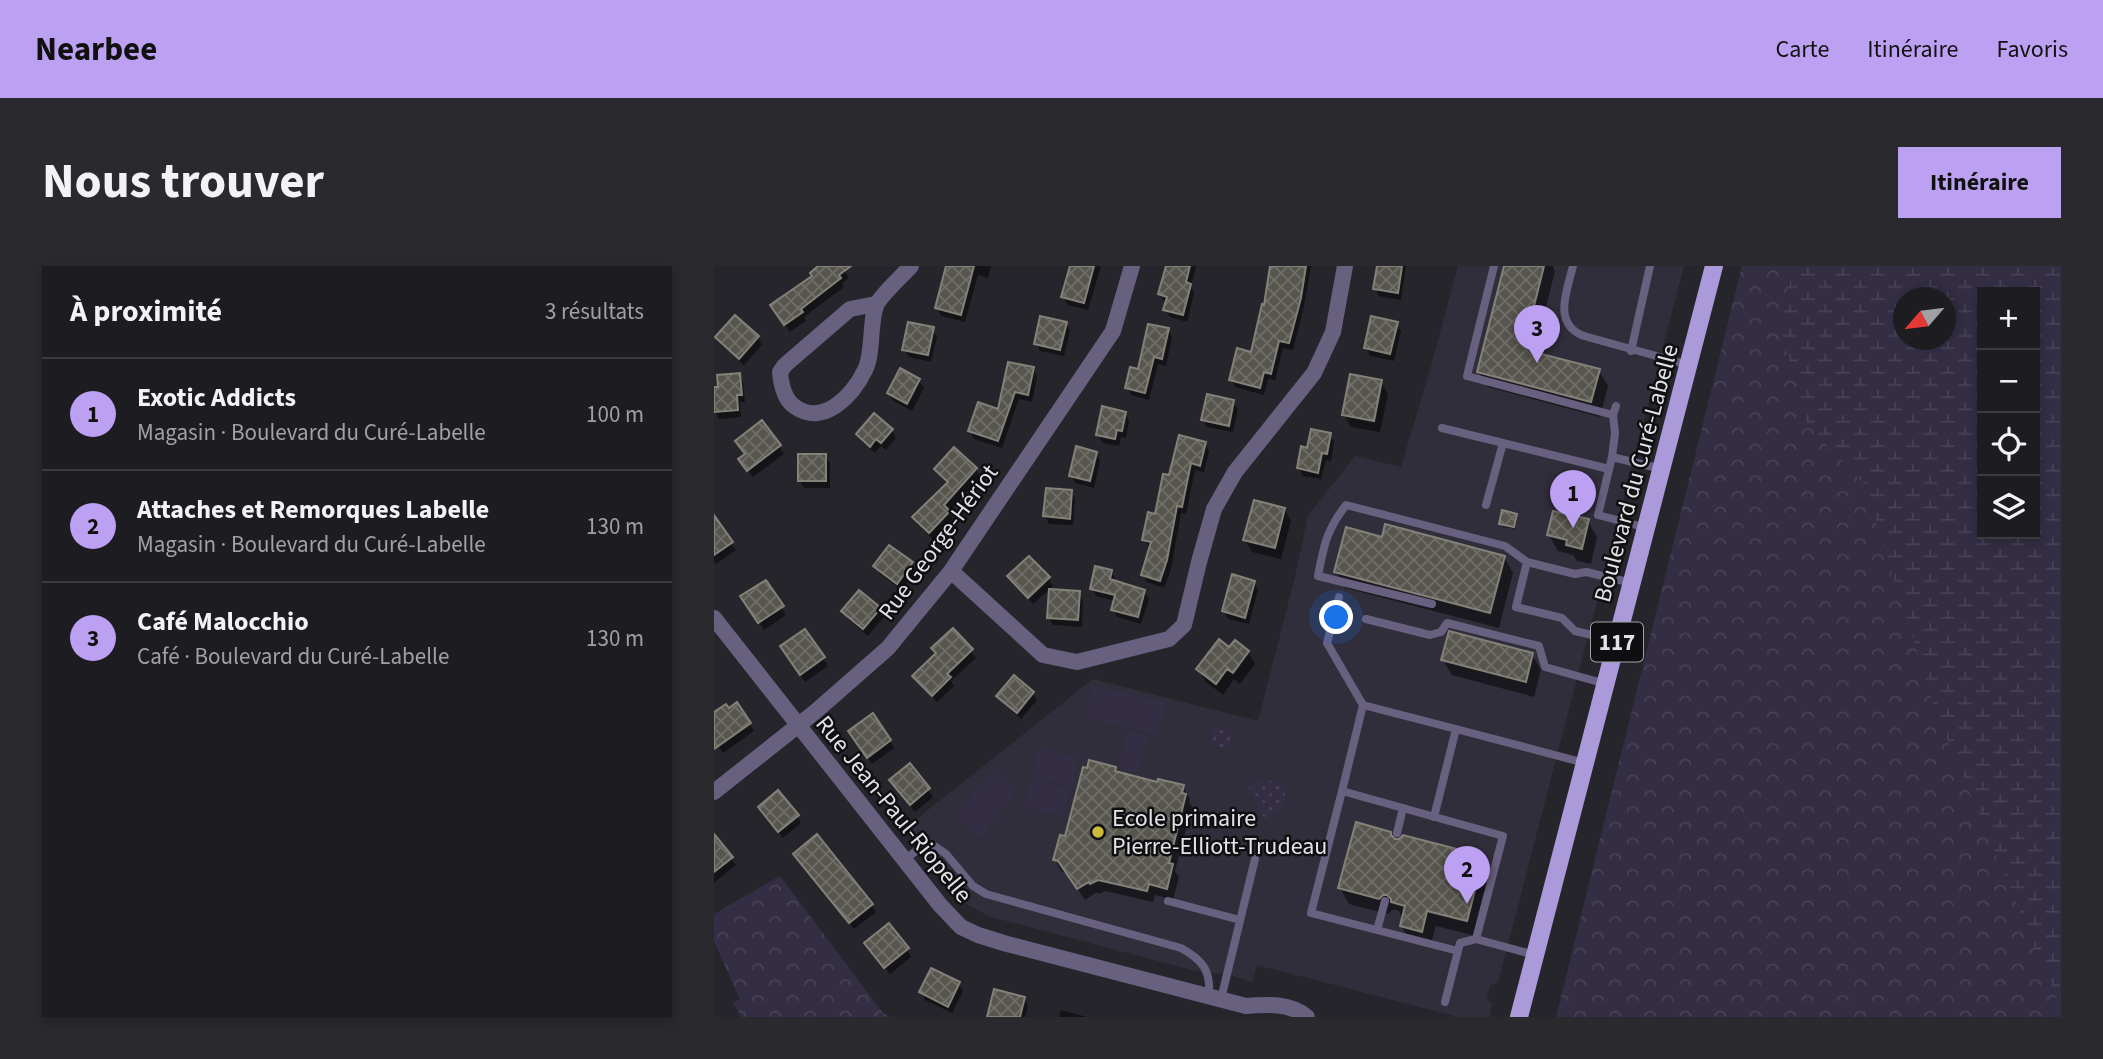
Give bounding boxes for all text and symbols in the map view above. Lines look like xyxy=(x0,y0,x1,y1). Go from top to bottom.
text: Nearbee xyxy=(35,26,157,73)
text: Carte xyxy=(1775,32,1829,67)
text: Itinéraire xyxy=(1867,32,1958,67)
text: Favoris xyxy=(1996,32,2068,67)
text: Nous trouver xyxy=(42,147,324,217)
button: Itinéraire xyxy=(1898,147,2061,218)
north arrow xyxy=(1893,287,1956,350)
map controls xyxy=(1977,287,2040,539)
button: + xyxy=(1977,287,2040,350)
text: À proximité xyxy=(70,290,222,333)
text: 3 résultats xyxy=(545,295,644,328)
pin: 3 xyxy=(1514,305,1560,363)
street label: Boulevard du Curé-Labelle xyxy=(1585,340,1688,606)
button: − xyxy=(1977,350,2040,413)
text: Exotic Addicts xyxy=(137,379,296,416)
text: 1 xyxy=(87,398,99,431)
text: 100 m xyxy=(586,398,644,431)
button: locate xyxy=(1977,413,2040,476)
text: Magasin · Boulevard du Curé-Labelle xyxy=(137,416,486,449)
street label: Rue George-Hériot xyxy=(870,457,1007,627)
pin: 1 xyxy=(1550,470,1596,528)
button: layers xyxy=(1977,476,2040,539)
text: Attaches et Remorques Labelle xyxy=(137,491,489,528)
text: 2 xyxy=(87,510,99,543)
text: 130 m xyxy=(586,510,644,543)
text: Magasin · Boulevard du Curé-Labelle xyxy=(137,528,486,561)
your location xyxy=(1319,600,1353,634)
text: Café Malocchio xyxy=(137,603,309,640)
text: 3 xyxy=(87,622,99,655)
text: 130 m xyxy=(586,622,644,655)
road number: 117 xyxy=(1591,622,1643,662)
text: Café · Boulevard du Curé-Labelle xyxy=(137,640,449,673)
street label: Rue Jean-Paul-Riopelle xyxy=(807,708,980,911)
place label: Ecole primaire Pierre-Elliott-Trudeau xyxy=(1112,801,1327,864)
marker: Ecole primaire Pierre-Elliott-Trudeau xyxy=(1090,824,1106,840)
pin: 2 xyxy=(1444,846,1490,904)

